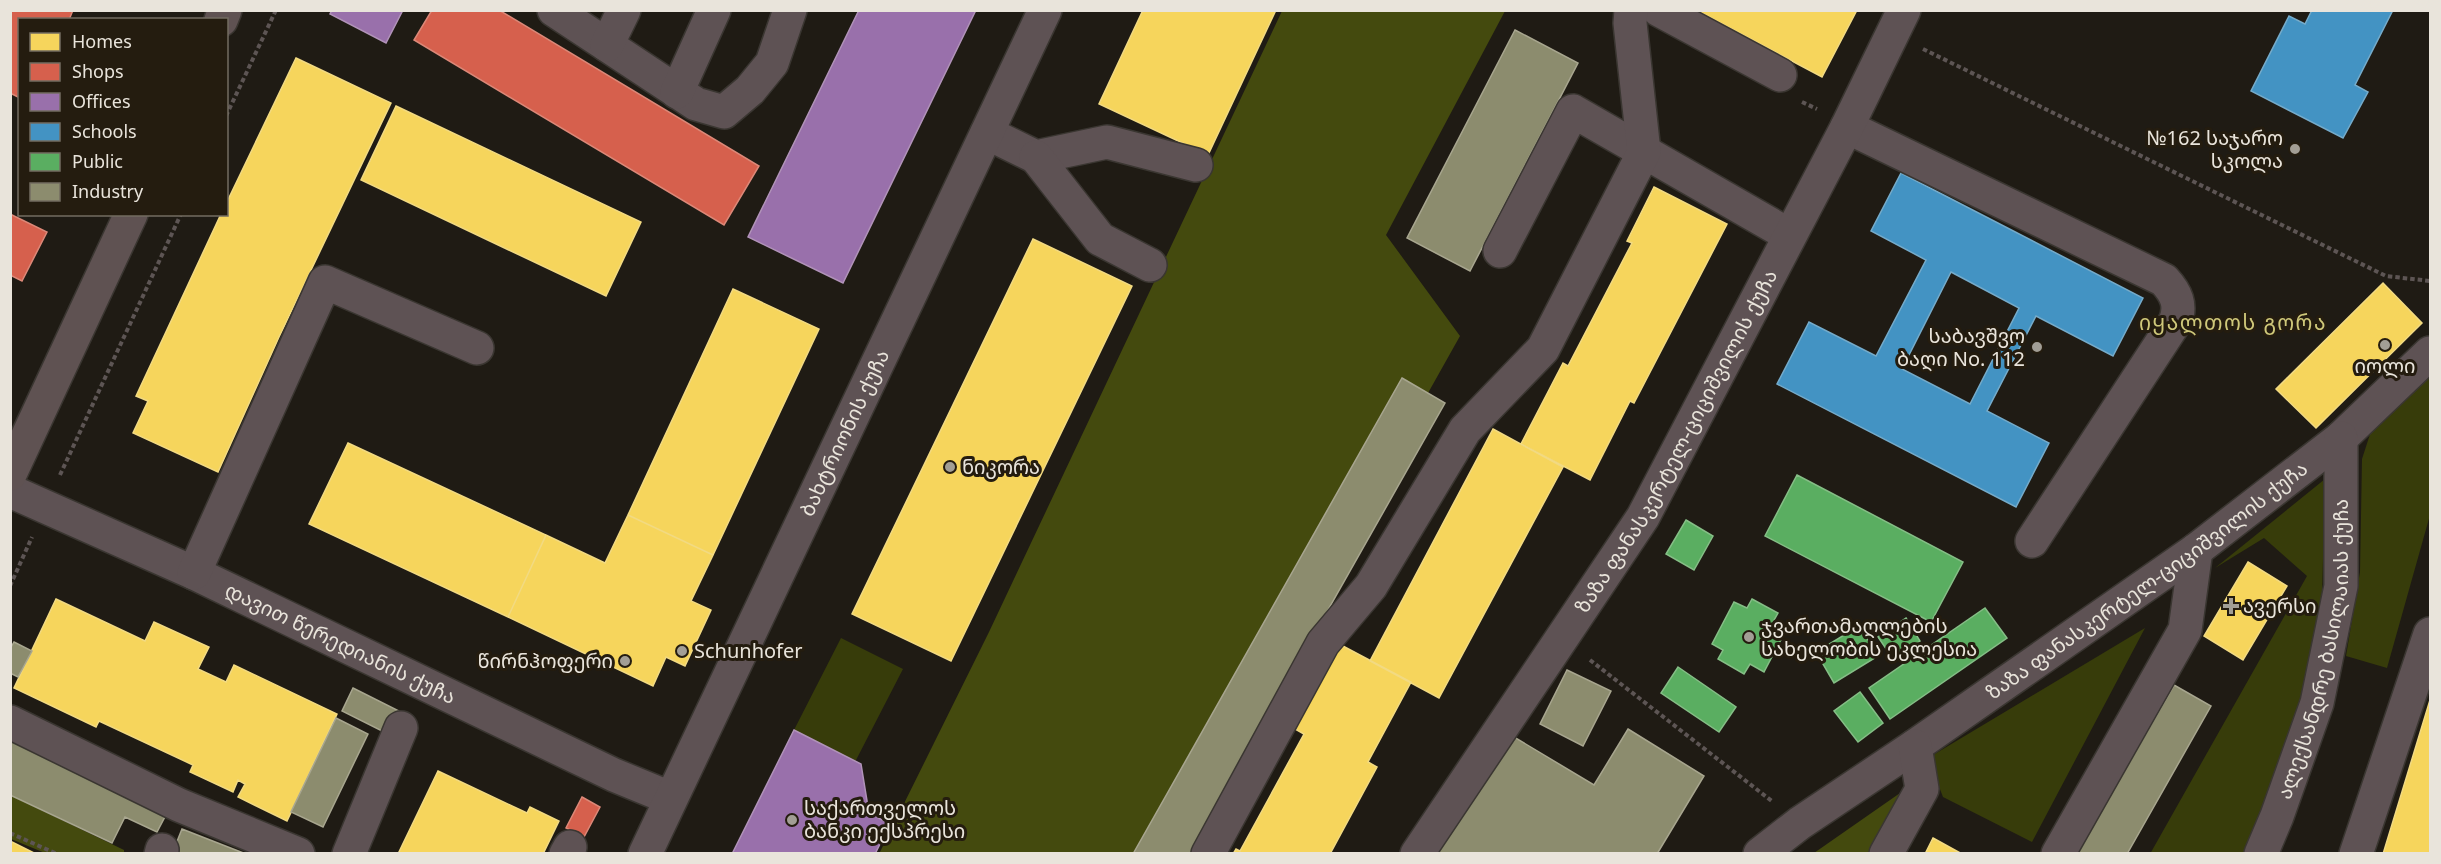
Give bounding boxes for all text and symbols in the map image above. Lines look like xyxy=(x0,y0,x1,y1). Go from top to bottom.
legend xyxy=(18,18,228,216)
text: Homes xyxy=(72,29,132,53)
text: Shops xyxy=(72,59,124,83)
text: Offices xyxy=(72,89,131,113)
text: Schools xyxy=(72,119,137,143)
place label: №162 საჯარო სკოლა xyxy=(2146,124,2283,174)
marker: №162 საჯარო სკოლა xyxy=(2288,142,2302,156)
text: Public xyxy=(72,149,123,173)
text: Industry xyxy=(72,179,144,203)
street label: ზაზა ფანასკერტელ-ციციშვილის ქუჩა xyxy=(1568,265,1783,618)
district label: იყალთოს გორა xyxy=(2139,308,2327,336)
place label: საბავშვო ბაღი No. 112 xyxy=(1897,322,2025,372)
marker: იოლი xyxy=(2378,338,2392,352)
marker: საბავშვო ბაღი No. 112 xyxy=(2030,340,2044,354)
street label: ბახტრიონის ქუჩა xyxy=(793,345,895,521)
place label: იოლი xyxy=(2355,352,2415,379)
place label: ნიკორა xyxy=(962,453,1040,480)
street label: ზაზა ფანასკერტელ-ციციშვილის ქუჩა xyxy=(1981,455,2313,705)
marker: ნიკორა xyxy=(943,460,957,474)
street label: ალექსანდრე ბასილაიას ქუჩა xyxy=(2270,499,2354,803)
street label: დავით წერედიანის ქუჩა xyxy=(221,576,460,710)
place label: ავერსი xyxy=(2243,592,2317,619)
marker: ავერსი xyxy=(2224,599,2238,613)
place label: ჯვართამაღლების სახელობის ეკლესია xyxy=(1761,612,1977,662)
marker: ჯვართამაღლების სახელობის ეკლესია xyxy=(1742,630,1756,644)
place label: Schunhofer xyxy=(694,637,803,664)
marker: Schunhofer xyxy=(675,644,689,658)
place label: წირნჰოფერი xyxy=(477,647,613,674)
marker: წირნჰოფერი xyxy=(618,654,632,668)
place label: საქართველოს ბანკი ექსპრესი xyxy=(804,794,965,844)
marker: საქართველოს ბანკი ექსპრესი xyxy=(785,813,799,827)

